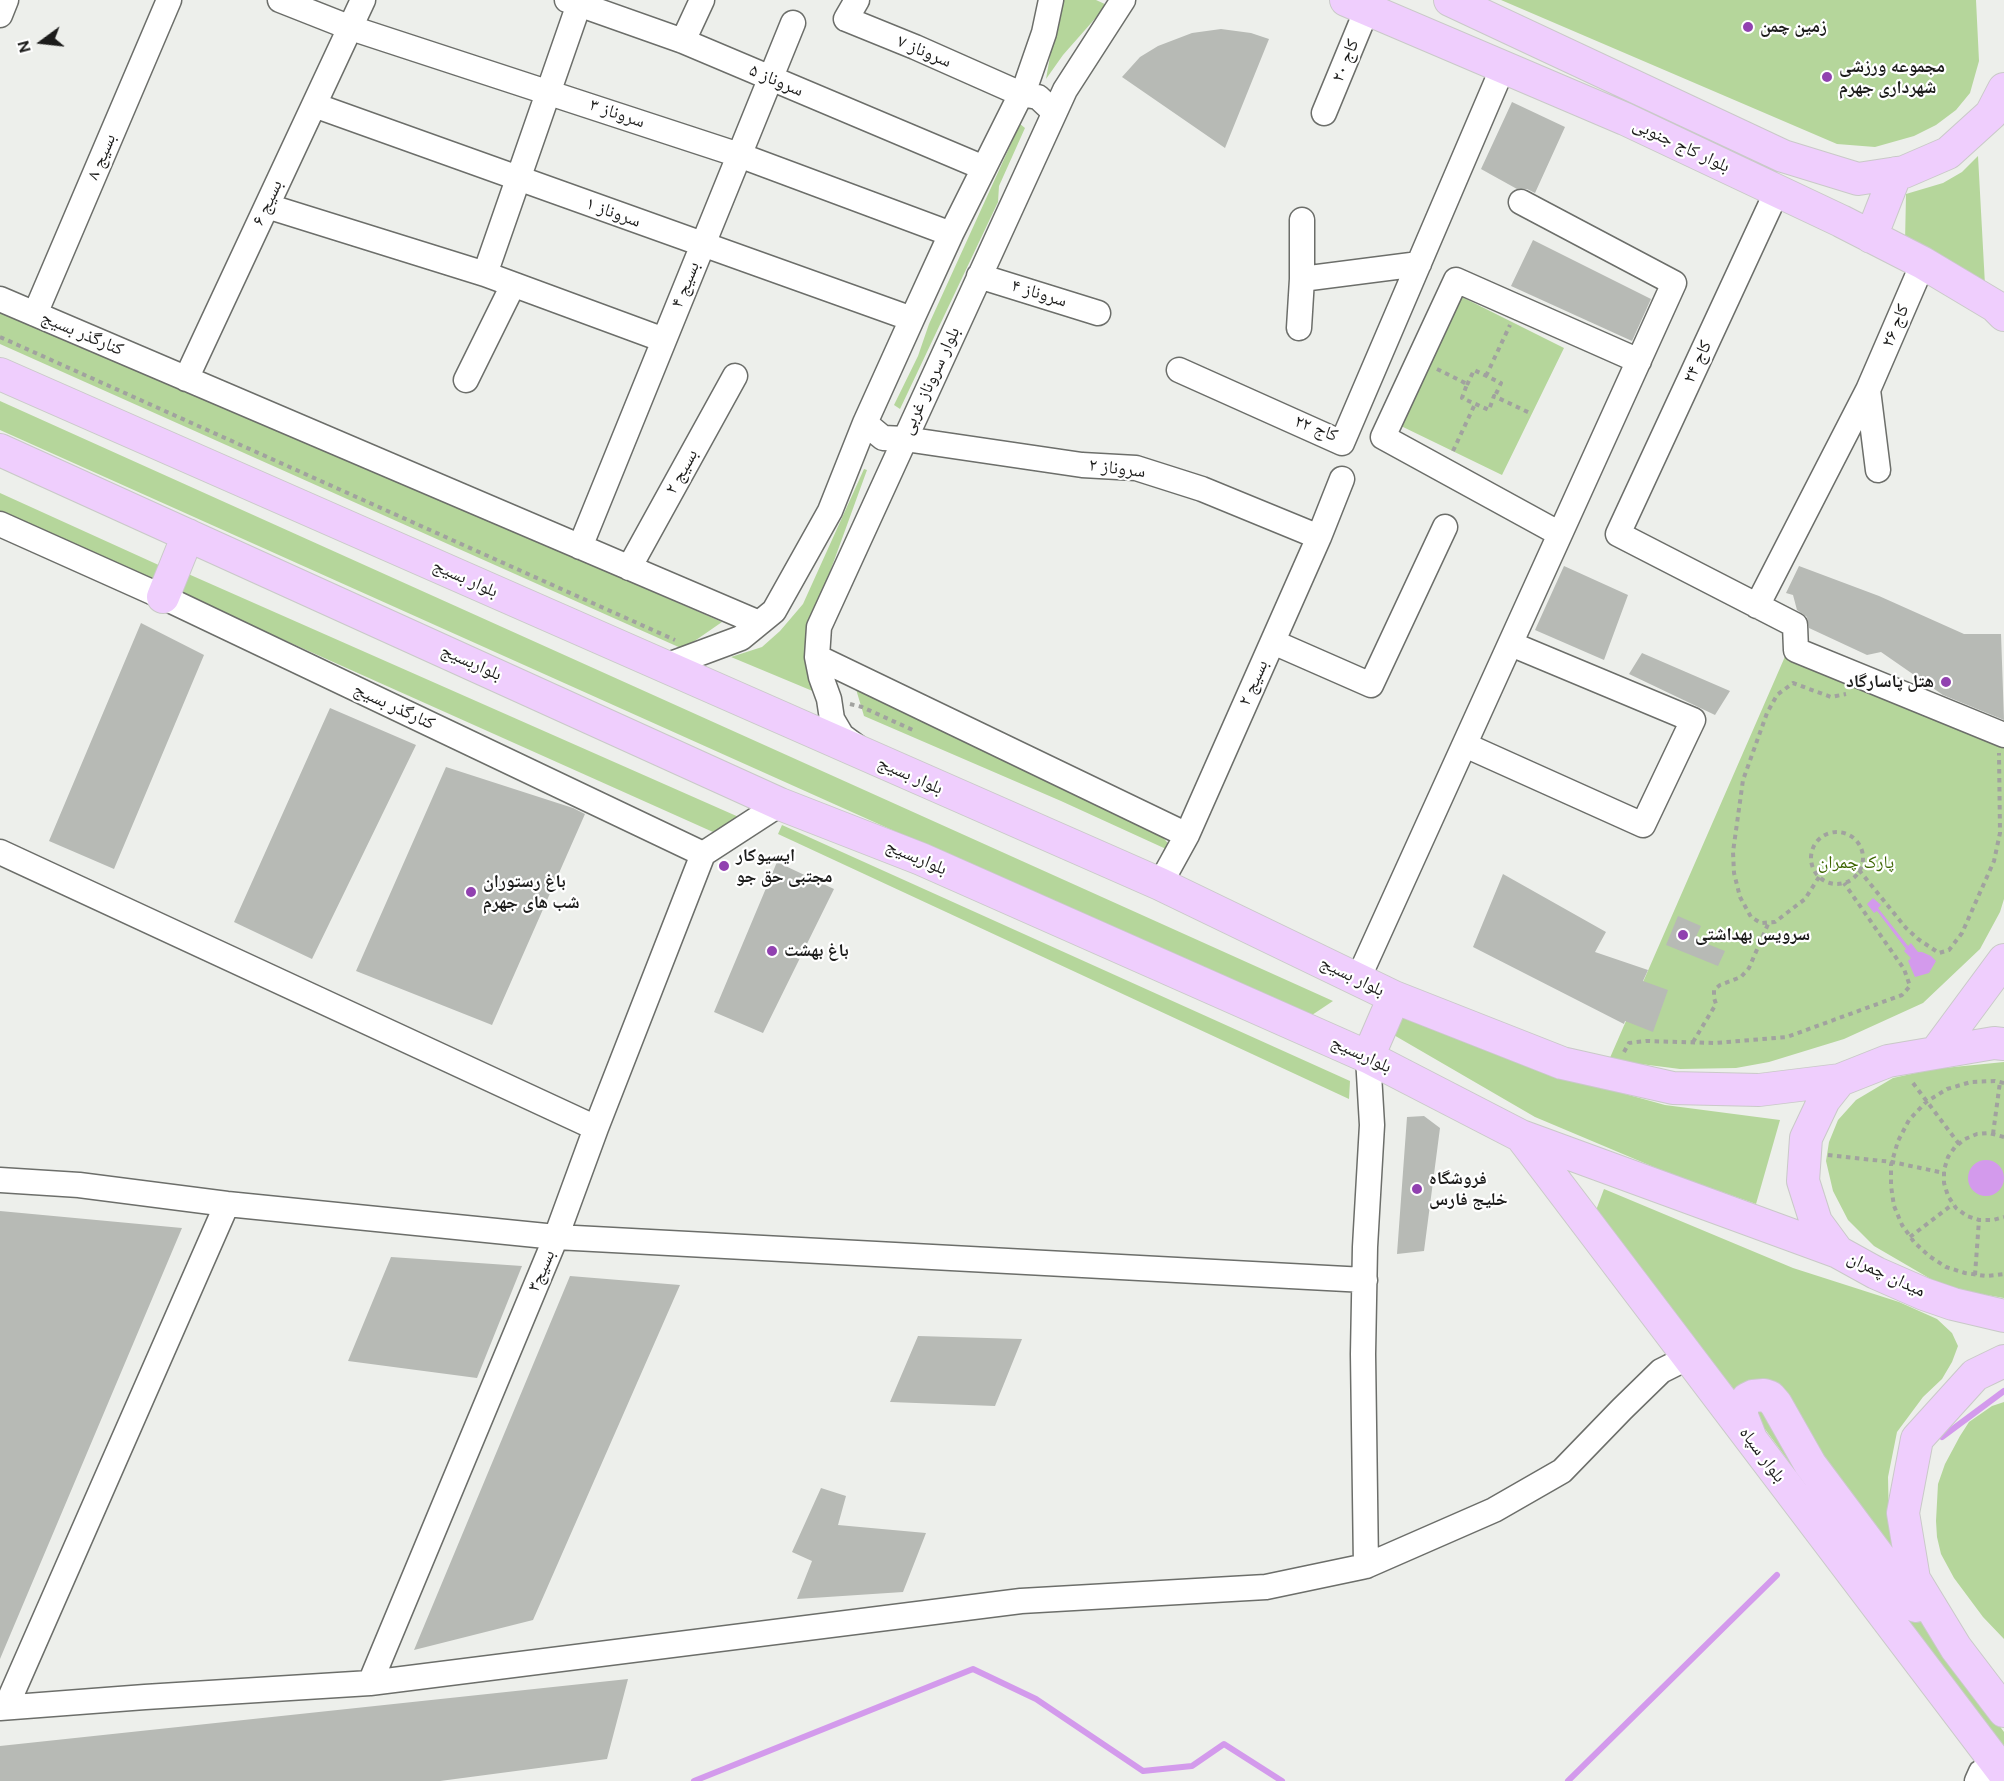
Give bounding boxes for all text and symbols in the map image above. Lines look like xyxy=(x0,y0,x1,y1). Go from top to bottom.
north arrow xyxy=(12,12,72,72)
place label: زمین چمن xyxy=(1760,16,1827,38)
marker: زمین چمن xyxy=(1741,20,1755,34)
street label: سروناز ۷ xyxy=(894,31,954,73)
street label: کاج ۲۰ xyxy=(1328,36,1364,86)
text: N xyxy=(12,38,36,55)
place label: مجموعه ورزشی شهرداری جهرم xyxy=(1839,56,1945,98)
street label: سروناز ۵ xyxy=(746,60,806,102)
marker: مجموعه ورزشی شهرداری جهرم xyxy=(1820,70,1834,84)
street label: سروناز ۳ xyxy=(587,95,647,133)
street label: بلوار کاج جنوبی xyxy=(1629,114,1733,178)
street label: بسیج ۸ xyxy=(83,131,121,183)
street label: بسیج ۶ xyxy=(248,177,288,229)
street label: سروناز ۱ xyxy=(583,193,643,233)
street label: بسیج ۴ xyxy=(667,259,705,311)
street label: سروناز ۴ xyxy=(1009,275,1069,313)
street label: کاج ۲۶ xyxy=(1877,301,1915,351)
street label: کنارگذر بسیج xyxy=(38,307,126,361)
street label: بلوار سروناز غربی xyxy=(897,324,965,438)
street label: کاج ۲۴ xyxy=(1679,337,1717,387)
street label: کاج ۲۲ xyxy=(1291,411,1341,447)
street label: بسیج ۲ xyxy=(661,446,703,498)
street label: سروناز ۲ xyxy=(1087,455,1147,483)
street label: بلوار بسیج xyxy=(429,555,501,603)
street label: بلواربسیج xyxy=(437,640,505,686)
street label: بسیج ۲ xyxy=(1234,657,1274,709)
place label: هتل پاسارگاد xyxy=(1846,671,1934,693)
marker: هتل پاسارگاد xyxy=(1939,675,1953,689)
street label: کنارگذر بسیج xyxy=(350,679,438,735)
street label: بلوار بسیج xyxy=(874,752,946,800)
street label: بلواربسیج xyxy=(882,835,950,881)
place label: ایسیوکار مجتبی حق جو xyxy=(736,845,832,888)
park label: پارک چمران xyxy=(1818,852,1894,874)
marker: ایسیوکار مجتبی حق جو xyxy=(717,859,731,873)
place label: باغ رستوران شب های جهرم xyxy=(483,871,580,914)
marker: باغ رستوران شب های جهرم xyxy=(464,885,478,899)
place label: سرویس بهداشتی xyxy=(1695,924,1810,946)
marker: سرویس بهداشتی xyxy=(1676,928,1690,942)
place label: باغ بهشت xyxy=(784,940,849,962)
marker: باغ بهشت xyxy=(765,944,779,958)
street label: بلوار بسیج xyxy=(1316,952,1388,1002)
street label: بلواربسیج xyxy=(1327,1032,1395,1078)
place label: فروشگاه خلیج فارس xyxy=(1429,1168,1508,1210)
marker: فروشگاه خلیج فارس xyxy=(1410,1182,1424,1196)
street label: بسیج۳ xyxy=(524,1247,560,1295)
street label: میدان چمران xyxy=(1843,1247,1929,1303)
street label: بلوار سپاه xyxy=(1734,1423,1790,1487)

